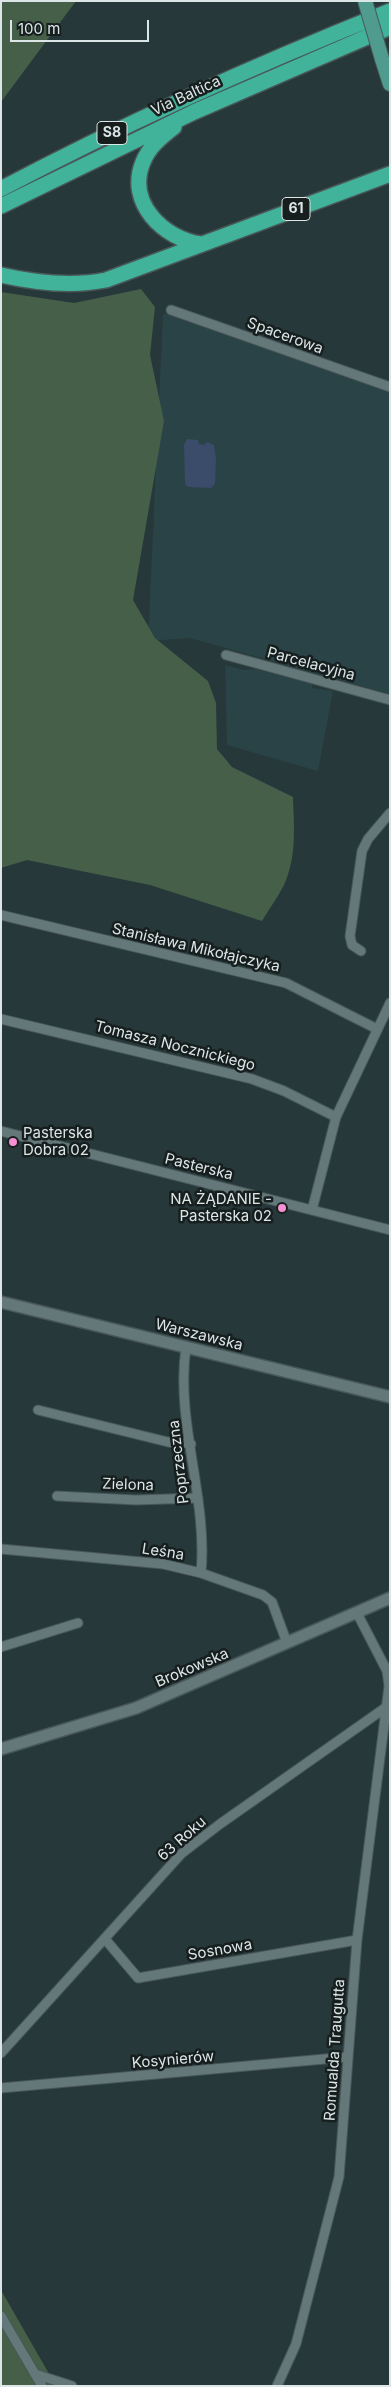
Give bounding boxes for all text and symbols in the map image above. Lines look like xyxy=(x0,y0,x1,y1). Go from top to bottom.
scale bar xyxy=(12,10,151,42)
text: 100 m xyxy=(18,19,60,38)
street label: Via Baltica xyxy=(148,72,224,120)
road number: S8 xyxy=(97,122,127,144)
road number: 61 xyxy=(282,198,310,220)
street label: Spacerowa xyxy=(245,314,325,358)
street label: Parcelacyjna xyxy=(265,644,357,684)
street label: Stanisława Mikołajczyka xyxy=(110,920,282,976)
street label: Tomasza Nocznickiego xyxy=(93,1017,257,1075)
place label: Pasterska Dobra 02 xyxy=(23,1124,93,1159)
marker: Pasterska Dobra 02 xyxy=(7,1136,19,1148)
street label: Pasterska xyxy=(163,1150,235,1184)
place label: NA ŻĄDANIE - Pasterska 02 xyxy=(170,1190,272,1225)
marker: NA ŻĄDANIE - Pasterska 02 xyxy=(276,1202,288,1214)
street label: Warszawska xyxy=(153,1315,245,1355)
street label: Poprzeczna xyxy=(165,1419,193,1505)
street label: Zielona xyxy=(102,1475,154,1495)
street label: Leśna xyxy=(141,1540,185,1564)
street label: Brokowska xyxy=(153,1645,231,1691)
street label: 63 Roku xyxy=(154,1813,210,1865)
street label: Sosnowa xyxy=(187,1936,253,1964)
street label: Romualda Traugutta xyxy=(321,1978,349,2122)
street label: Kosynierów xyxy=(131,2047,215,2073)

